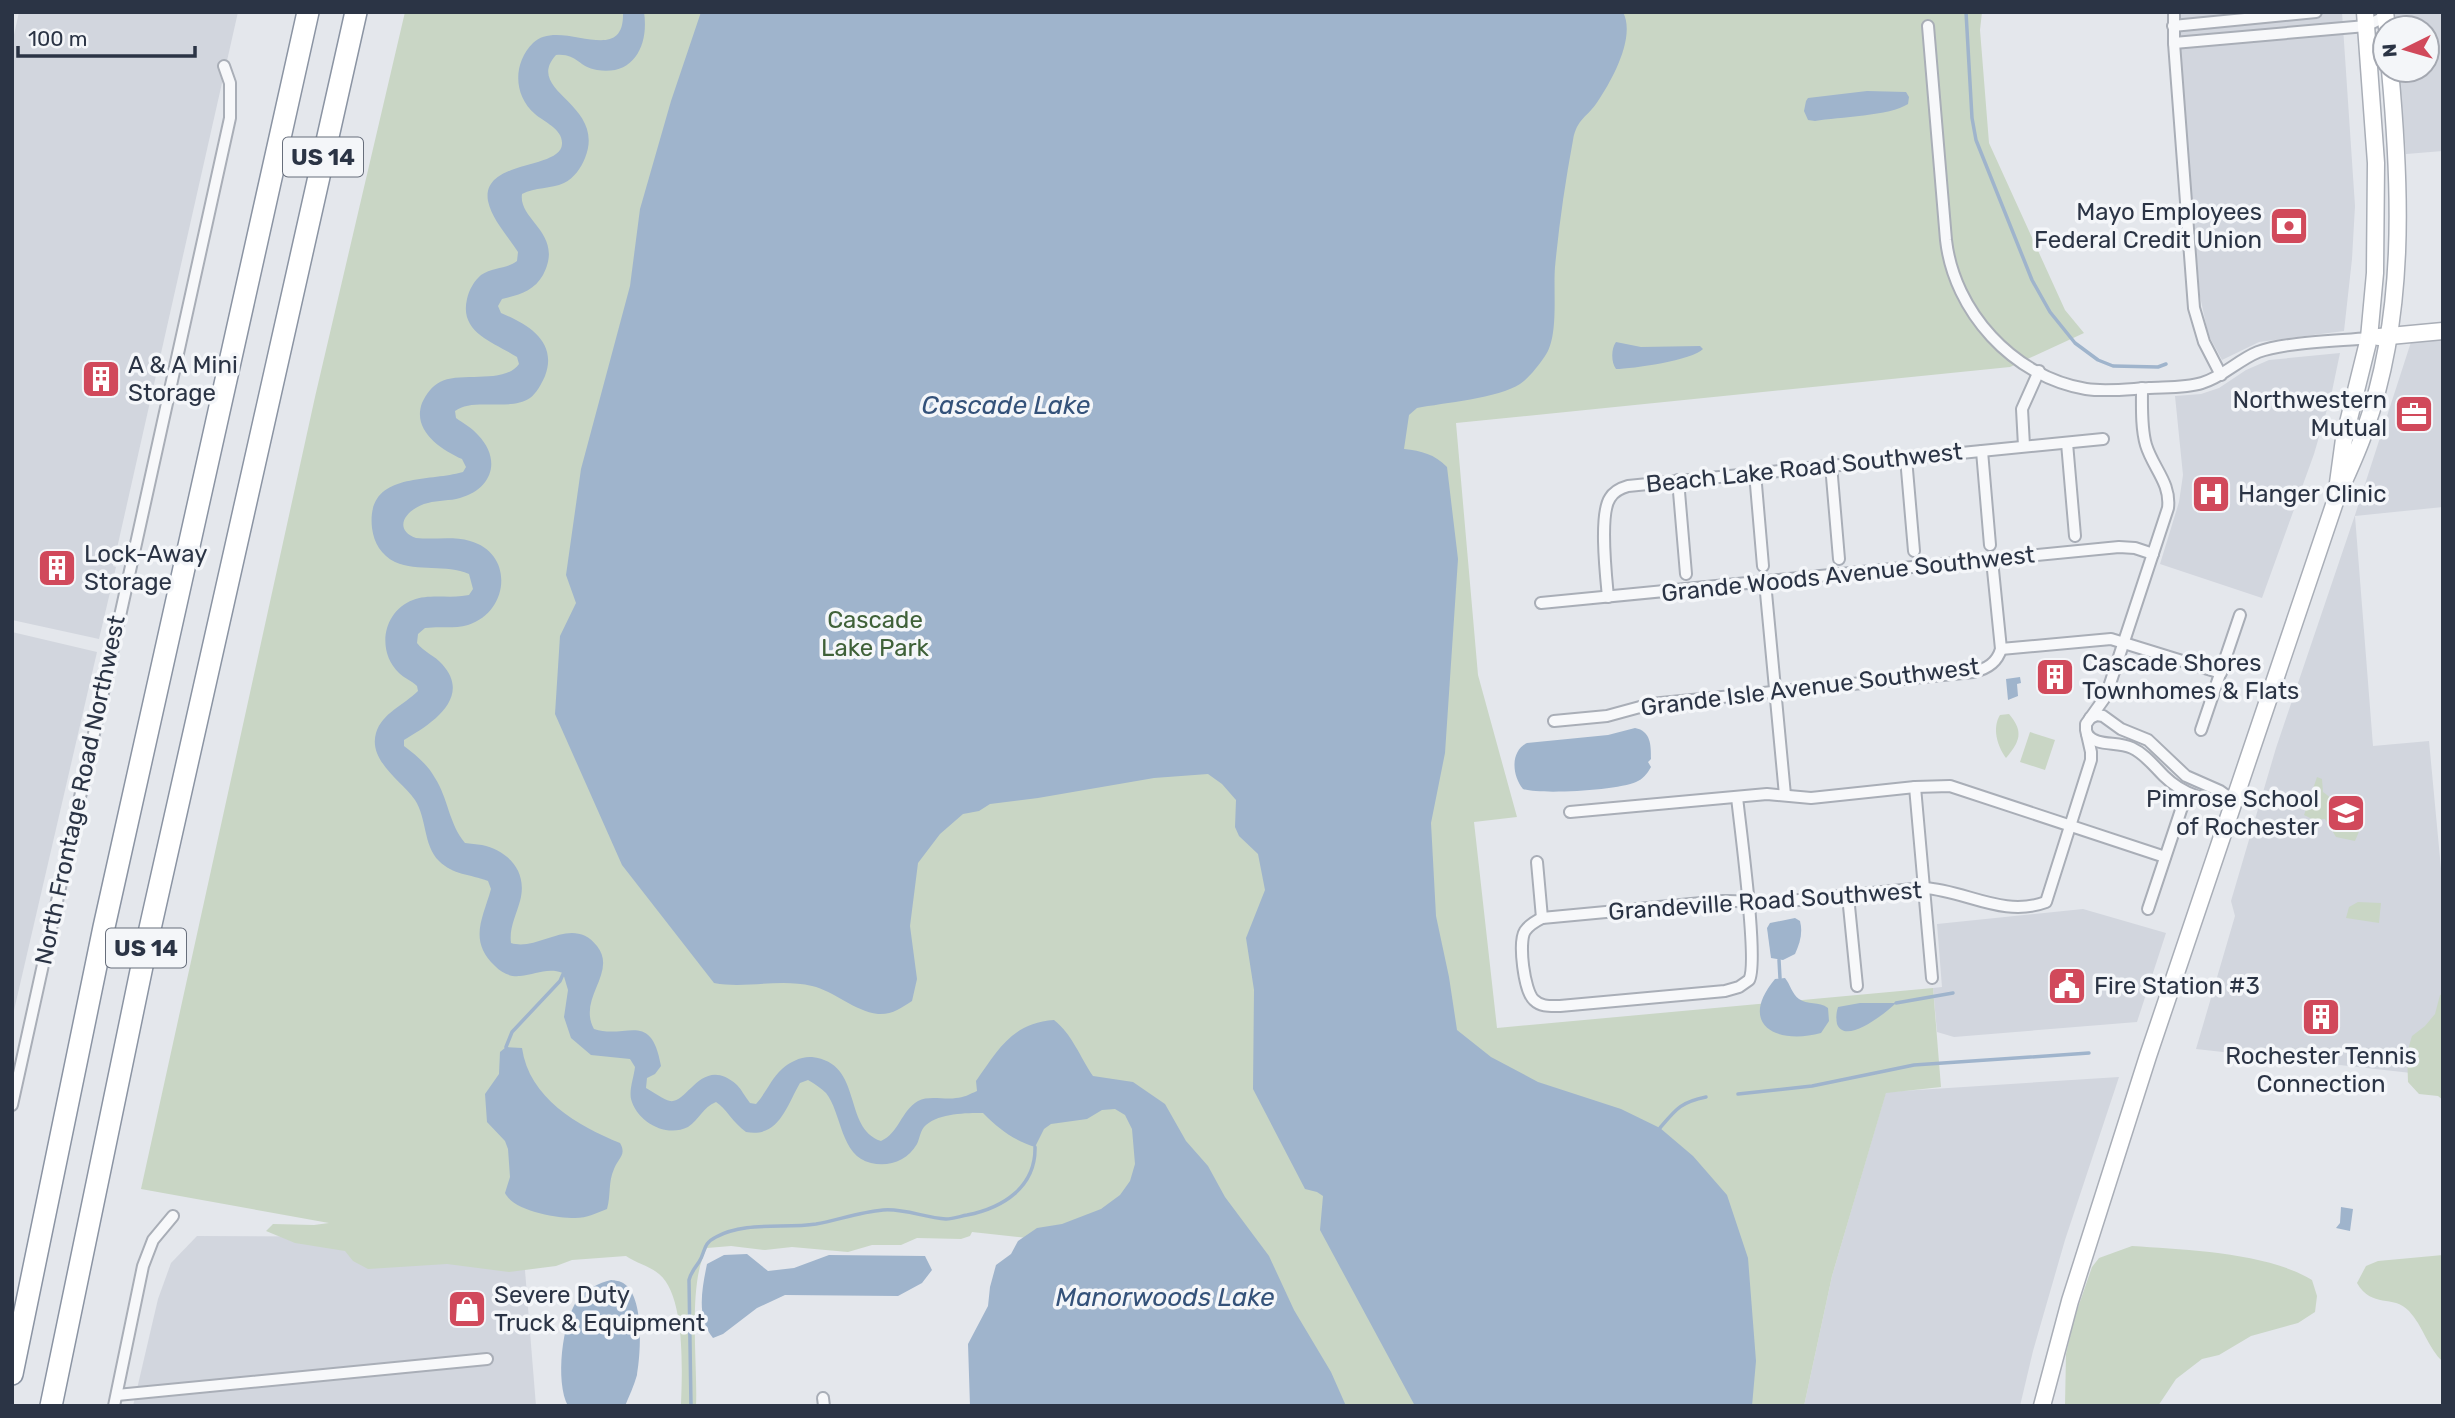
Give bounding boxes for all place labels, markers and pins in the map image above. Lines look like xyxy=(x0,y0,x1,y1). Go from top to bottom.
place label: Mayo Employees Federal Credit Union xyxy=(2034,198,2262,254)
bank icon: Mayo Employees Federal Credit Union xyxy=(2268,205,2310,247)
place label: A & A Mini Storage xyxy=(128,351,238,407)
building icon: A & A Mini Storage xyxy=(80,358,122,400)
place label: Northwestern Mutual xyxy=(2233,386,2387,442)
office icon: Northwestern Mutual xyxy=(2393,393,2435,435)
hospital icon: Hanger Clinic xyxy=(2190,473,2232,515)
place label: Hanger Clinic xyxy=(2238,480,2386,508)
place label: Lock-Away Storage xyxy=(84,540,207,596)
building icon: Lock-Away Storage xyxy=(36,547,78,589)
place label: Cascade Shores Townhomes & Flats xyxy=(2082,649,2299,705)
building icon: Cascade Shores Townhomes & Flats xyxy=(2034,656,2076,698)
place label: Pimrose School of Rochester xyxy=(2146,785,2319,841)
school or university icon: Pimrose School of Rochester xyxy=(2325,792,2367,834)
public building icon: Fire Station #3 xyxy=(2046,965,2088,1007)
place label: Fire Station #3 xyxy=(2094,972,2260,1000)
building icon: Rochester Tennis Connection xyxy=(2300,996,2342,1038)
place label: Rochester Tennis Connection xyxy=(2225,1042,2417,1098)
place label: Severe Duty Truck & Equipment xyxy=(494,1281,705,1337)
shop icon: Severe Duty Truck & Equipment xyxy=(446,1288,488,1330)

